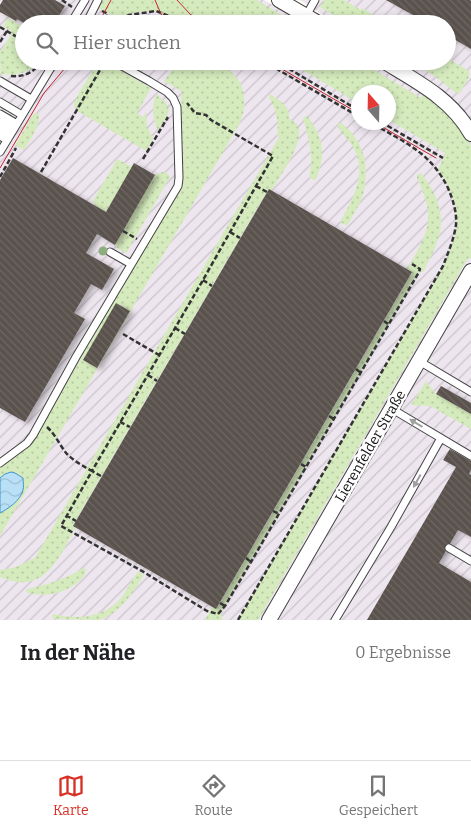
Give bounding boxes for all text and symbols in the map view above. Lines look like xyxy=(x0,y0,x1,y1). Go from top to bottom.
search box xyxy=(15,15,456,70)
icon: search xyxy=(33,29,61,57)
text: Hier suchen xyxy=(73,31,181,54)
north arrow xyxy=(351,85,396,130)
street label: Lierenfelder Straße xyxy=(331,387,409,505)
one-way arrow xyxy=(410,419,423,428)
one-way arrow xyxy=(413,474,422,487)
text: In der Nähe xyxy=(20,640,135,666)
text: 0 Ergebnisse xyxy=(355,643,451,662)
tab: Karte xyxy=(53,772,89,819)
tab: Route xyxy=(195,772,233,819)
tab: Gespeichert xyxy=(339,772,418,819)

